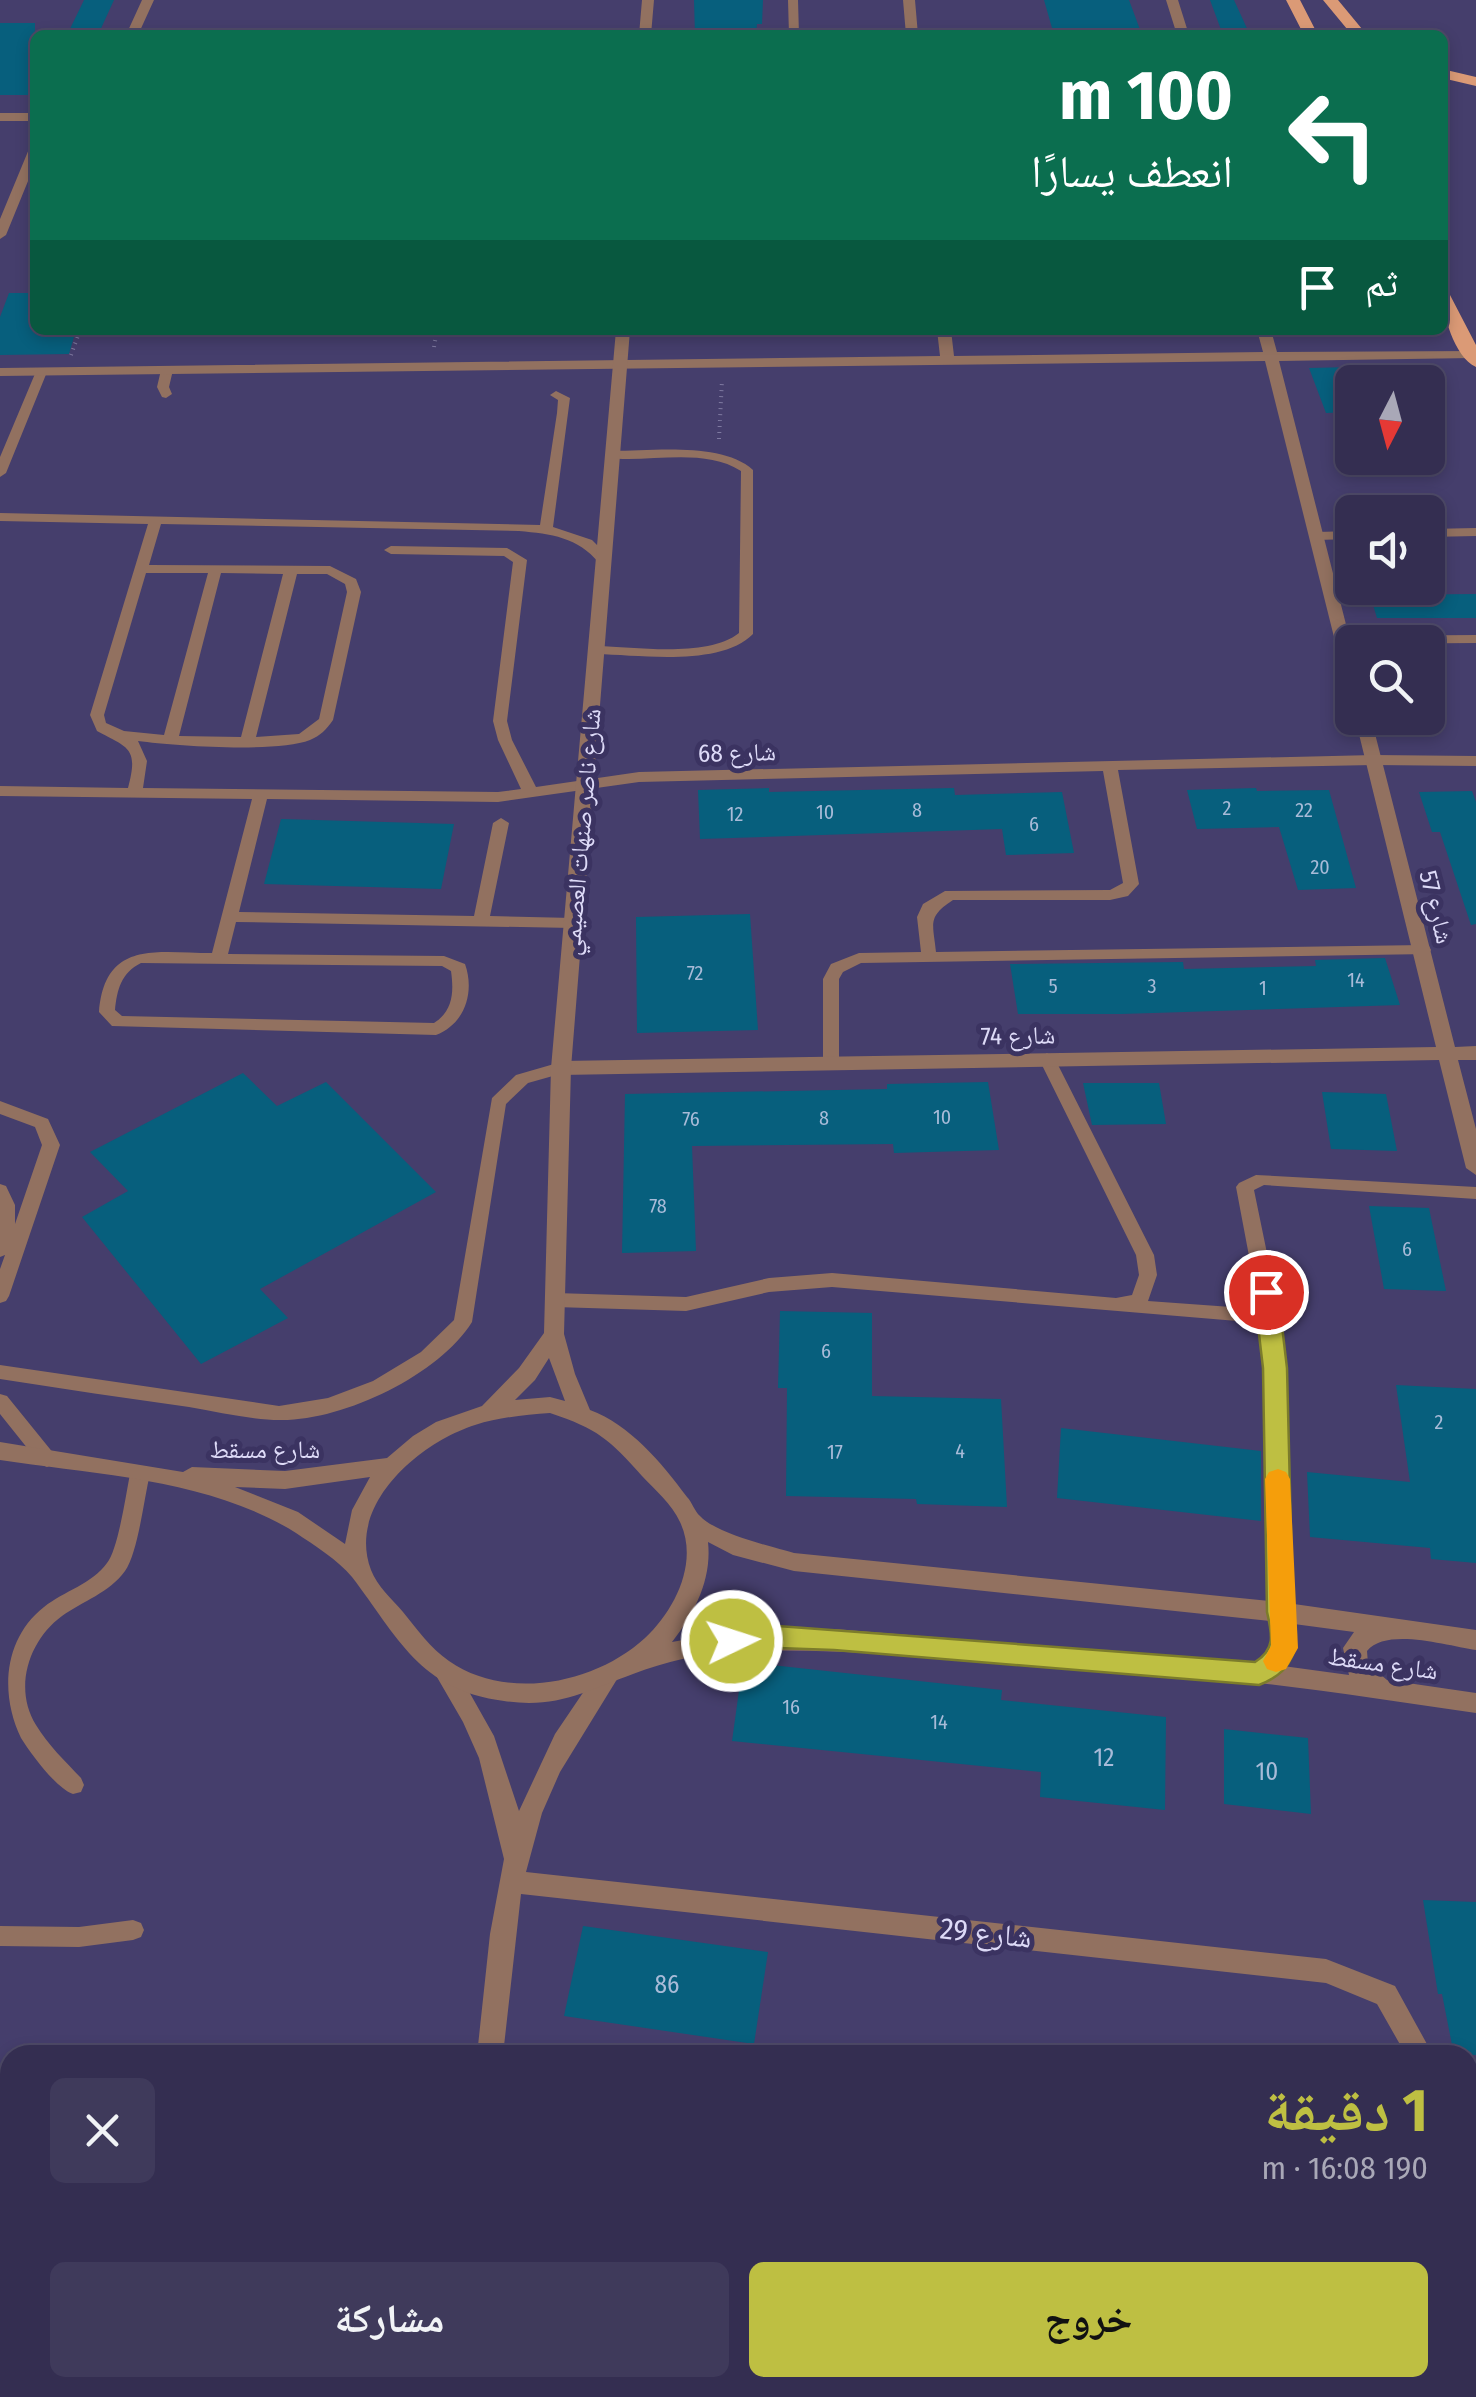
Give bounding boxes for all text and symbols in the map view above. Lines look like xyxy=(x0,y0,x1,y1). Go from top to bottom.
text: 100 m xyxy=(1059,54,1233,138)
icon: left xyxy=(1268,70,1398,200)
text: انعطف يسارًا xyxy=(1031,145,1233,199)
icon: arrive xyxy=(1290,260,1345,315)
text: ثم xyxy=(1365,260,1398,306)
north arrow xyxy=(1335,365,1445,475)
map controls xyxy=(1335,365,1445,735)
button: sound xyxy=(1335,495,1445,605)
button: search xyxy=(1335,625,1445,735)
street label: شارع ناصر صنهات العصيمي xyxy=(556,707,612,957)
street label: شارع 68 xyxy=(698,737,776,769)
house number: 2 xyxy=(1223,796,1232,820)
house number: 8 xyxy=(912,798,922,822)
house number: 22 xyxy=(1295,798,1313,822)
house number: 10 xyxy=(816,800,834,824)
house number: 12 xyxy=(727,802,743,826)
house number: 6 xyxy=(1029,812,1039,836)
house number: 20 xyxy=(1310,855,1330,879)
street label: شارع 57 xyxy=(1412,867,1460,947)
house number: 72 xyxy=(687,961,704,985)
house number: 14 xyxy=(1347,968,1365,992)
house number: 5 xyxy=(1048,974,1058,998)
house number: 3 xyxy=(1147,974,1157,998)
house number: 1 xyxy=(1259,976,1267,1000)
street label: شارع 74 xyxy=(980,1020,1056,1052)
house number: 10 xyxy=(933,1105,951,1129)
house number: 8 xyxy=(819,1106,829,1130)
house number: 76 xyxy=(682,1107,700,1131)
house number: 78 xyxy=(649,1194,667,1218)
house number: 6 xyxy=(1402,1237,1412,1261)
pin xyxy=(1224,1250,1309,1335)
icon: arrive xyxy=(1239,1265,1294,1320)
house number: 6 xyxy=(821,1339,831,1363)
house number: 2 xyxy=(1435,1410,1444,1434)
street label: شارع مسقط xyxy=(210,1435,320,1465)
house number: 4 xyxy=(955,1439,965,1463)
house number: 17 xyxy=(827,1440,843,1464)
position arrow xyxy=(680,1589,784,1693)
street label: شارع مسقط xyxy=(1326,1641,1440,1687)
house number: 16 xyxy=(782,1695,800,1719)
house number: 14 xyxy=(930,1710,948,1734)
house number: 12 xyxy=(1094,1743,1114,1773)
house number: 10 xyxy=(1256,1757,1278,1787)
street label: شارع 29 xyxy=(938,1910,1033,1957)
house number: 86 xyxy=(655,1970,679,2000)
text: 1 دقيقة xyxy=(1264,2075,1428,2147)
button: close xyxy=(50,2078,155,2183)
text: 190 m · 16:08 xyxy=(1262,2149,1428,2187)
button: مشاركة xyxy=(50,2262,729,2377)
button: خروج xyxy=(749,2262,1428,2377)

